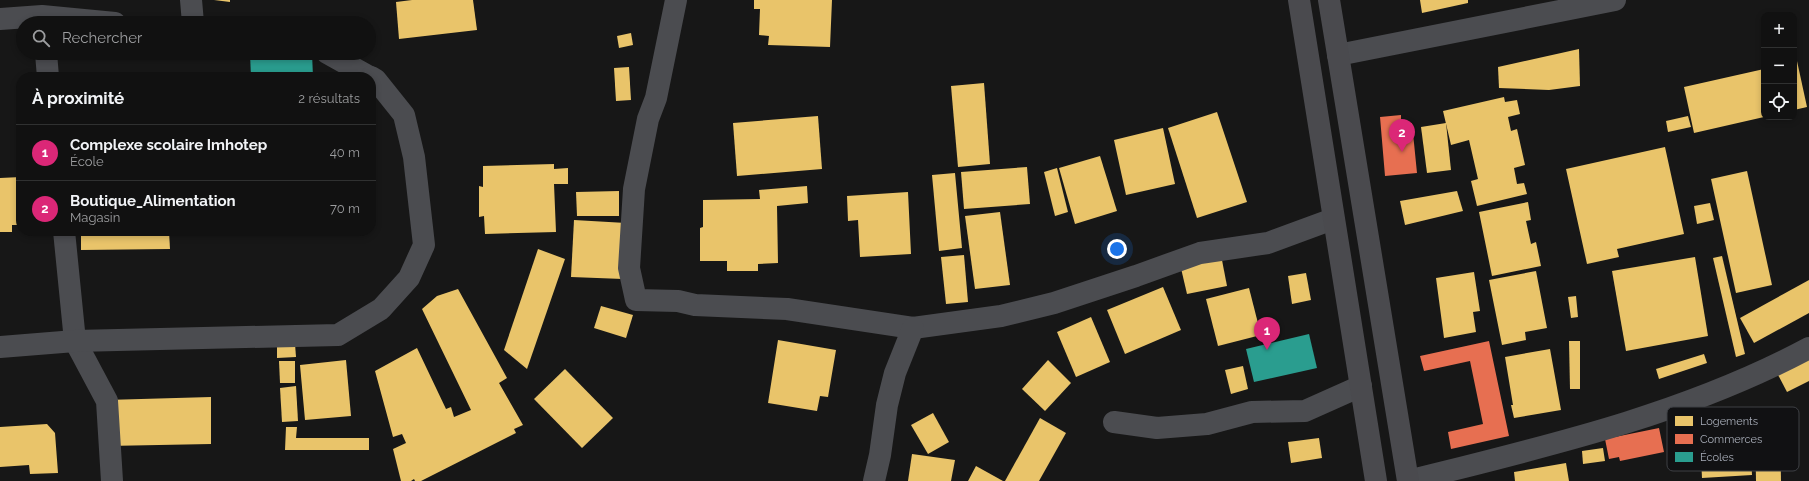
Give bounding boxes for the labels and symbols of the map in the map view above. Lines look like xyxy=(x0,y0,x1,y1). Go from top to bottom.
pin: 2 xyxy=(1389,119,1415,152)
your location xyxy=(1107,239,1127,259)
pin: 1 xyxy=(1254,317,1280,350)
legend xyxy=(1667,407,1799,471)
text: Logements xyxy=(1700,415,1758,428)
text: Commerces xyxy=(1700,433,1762,446)
text: Écoles xyxy=(1700,450,1734,464)

